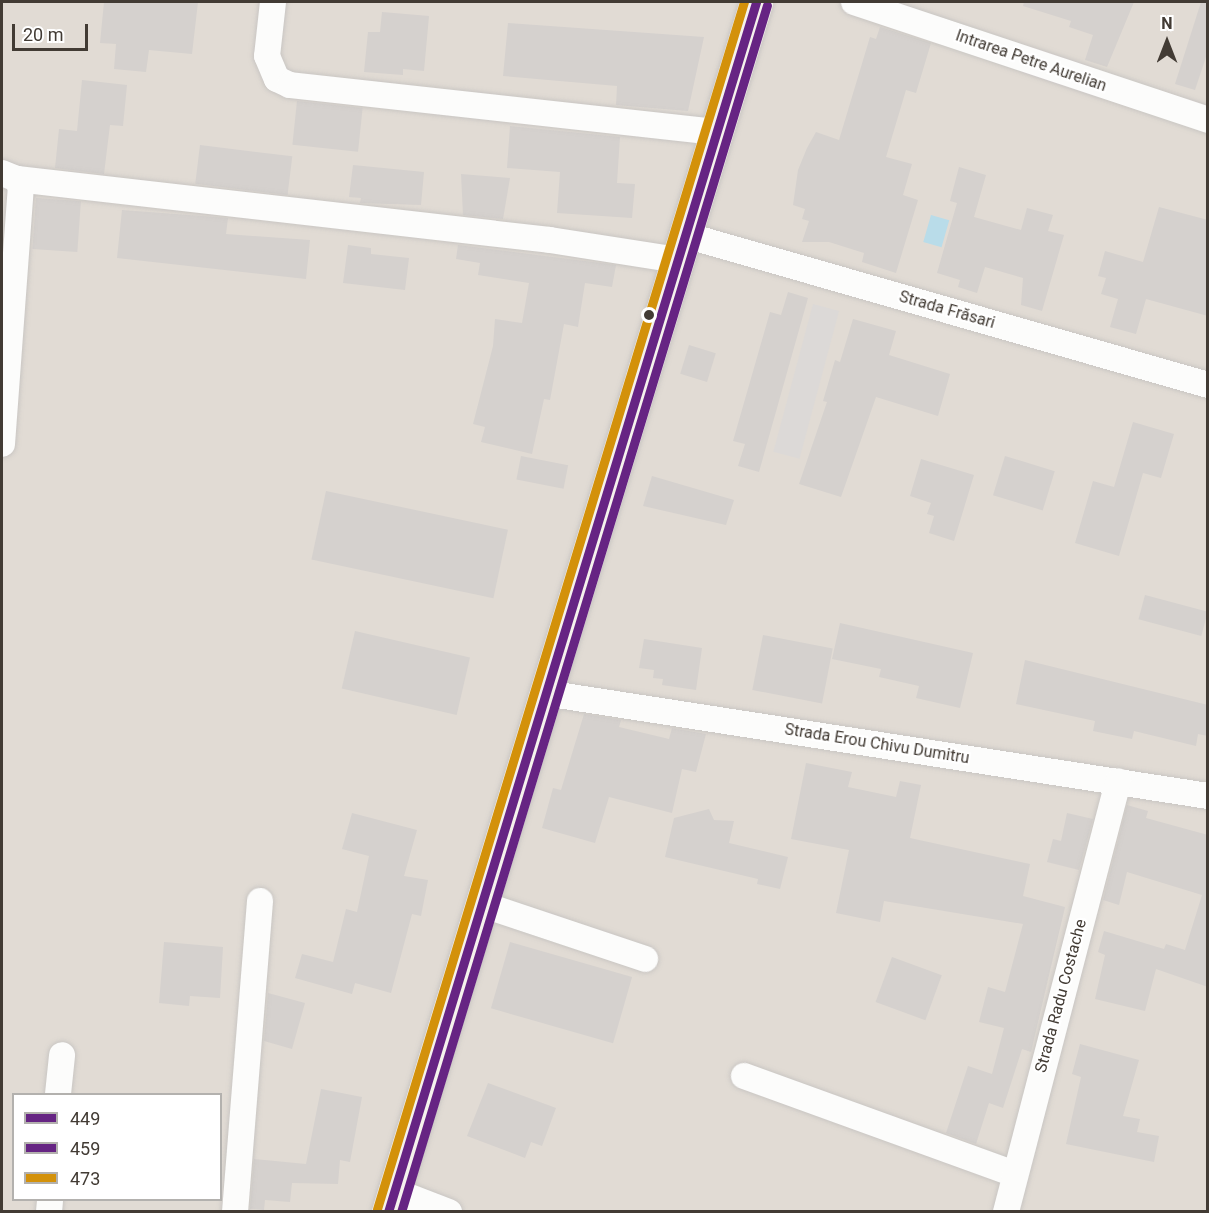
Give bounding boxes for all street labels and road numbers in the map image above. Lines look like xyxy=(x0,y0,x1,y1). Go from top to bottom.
street label: Intrarea Petre Aurelian xyxy=(953,26,1109,96)
street label: Strada Frăsari xyxy=(897,287,997,333)
street label: Strada Erou Chivu Dumitru xyxy=(783,720,971,768)
street label: Strada Radu Costache xyxy=(1031,917,1091,1075)

